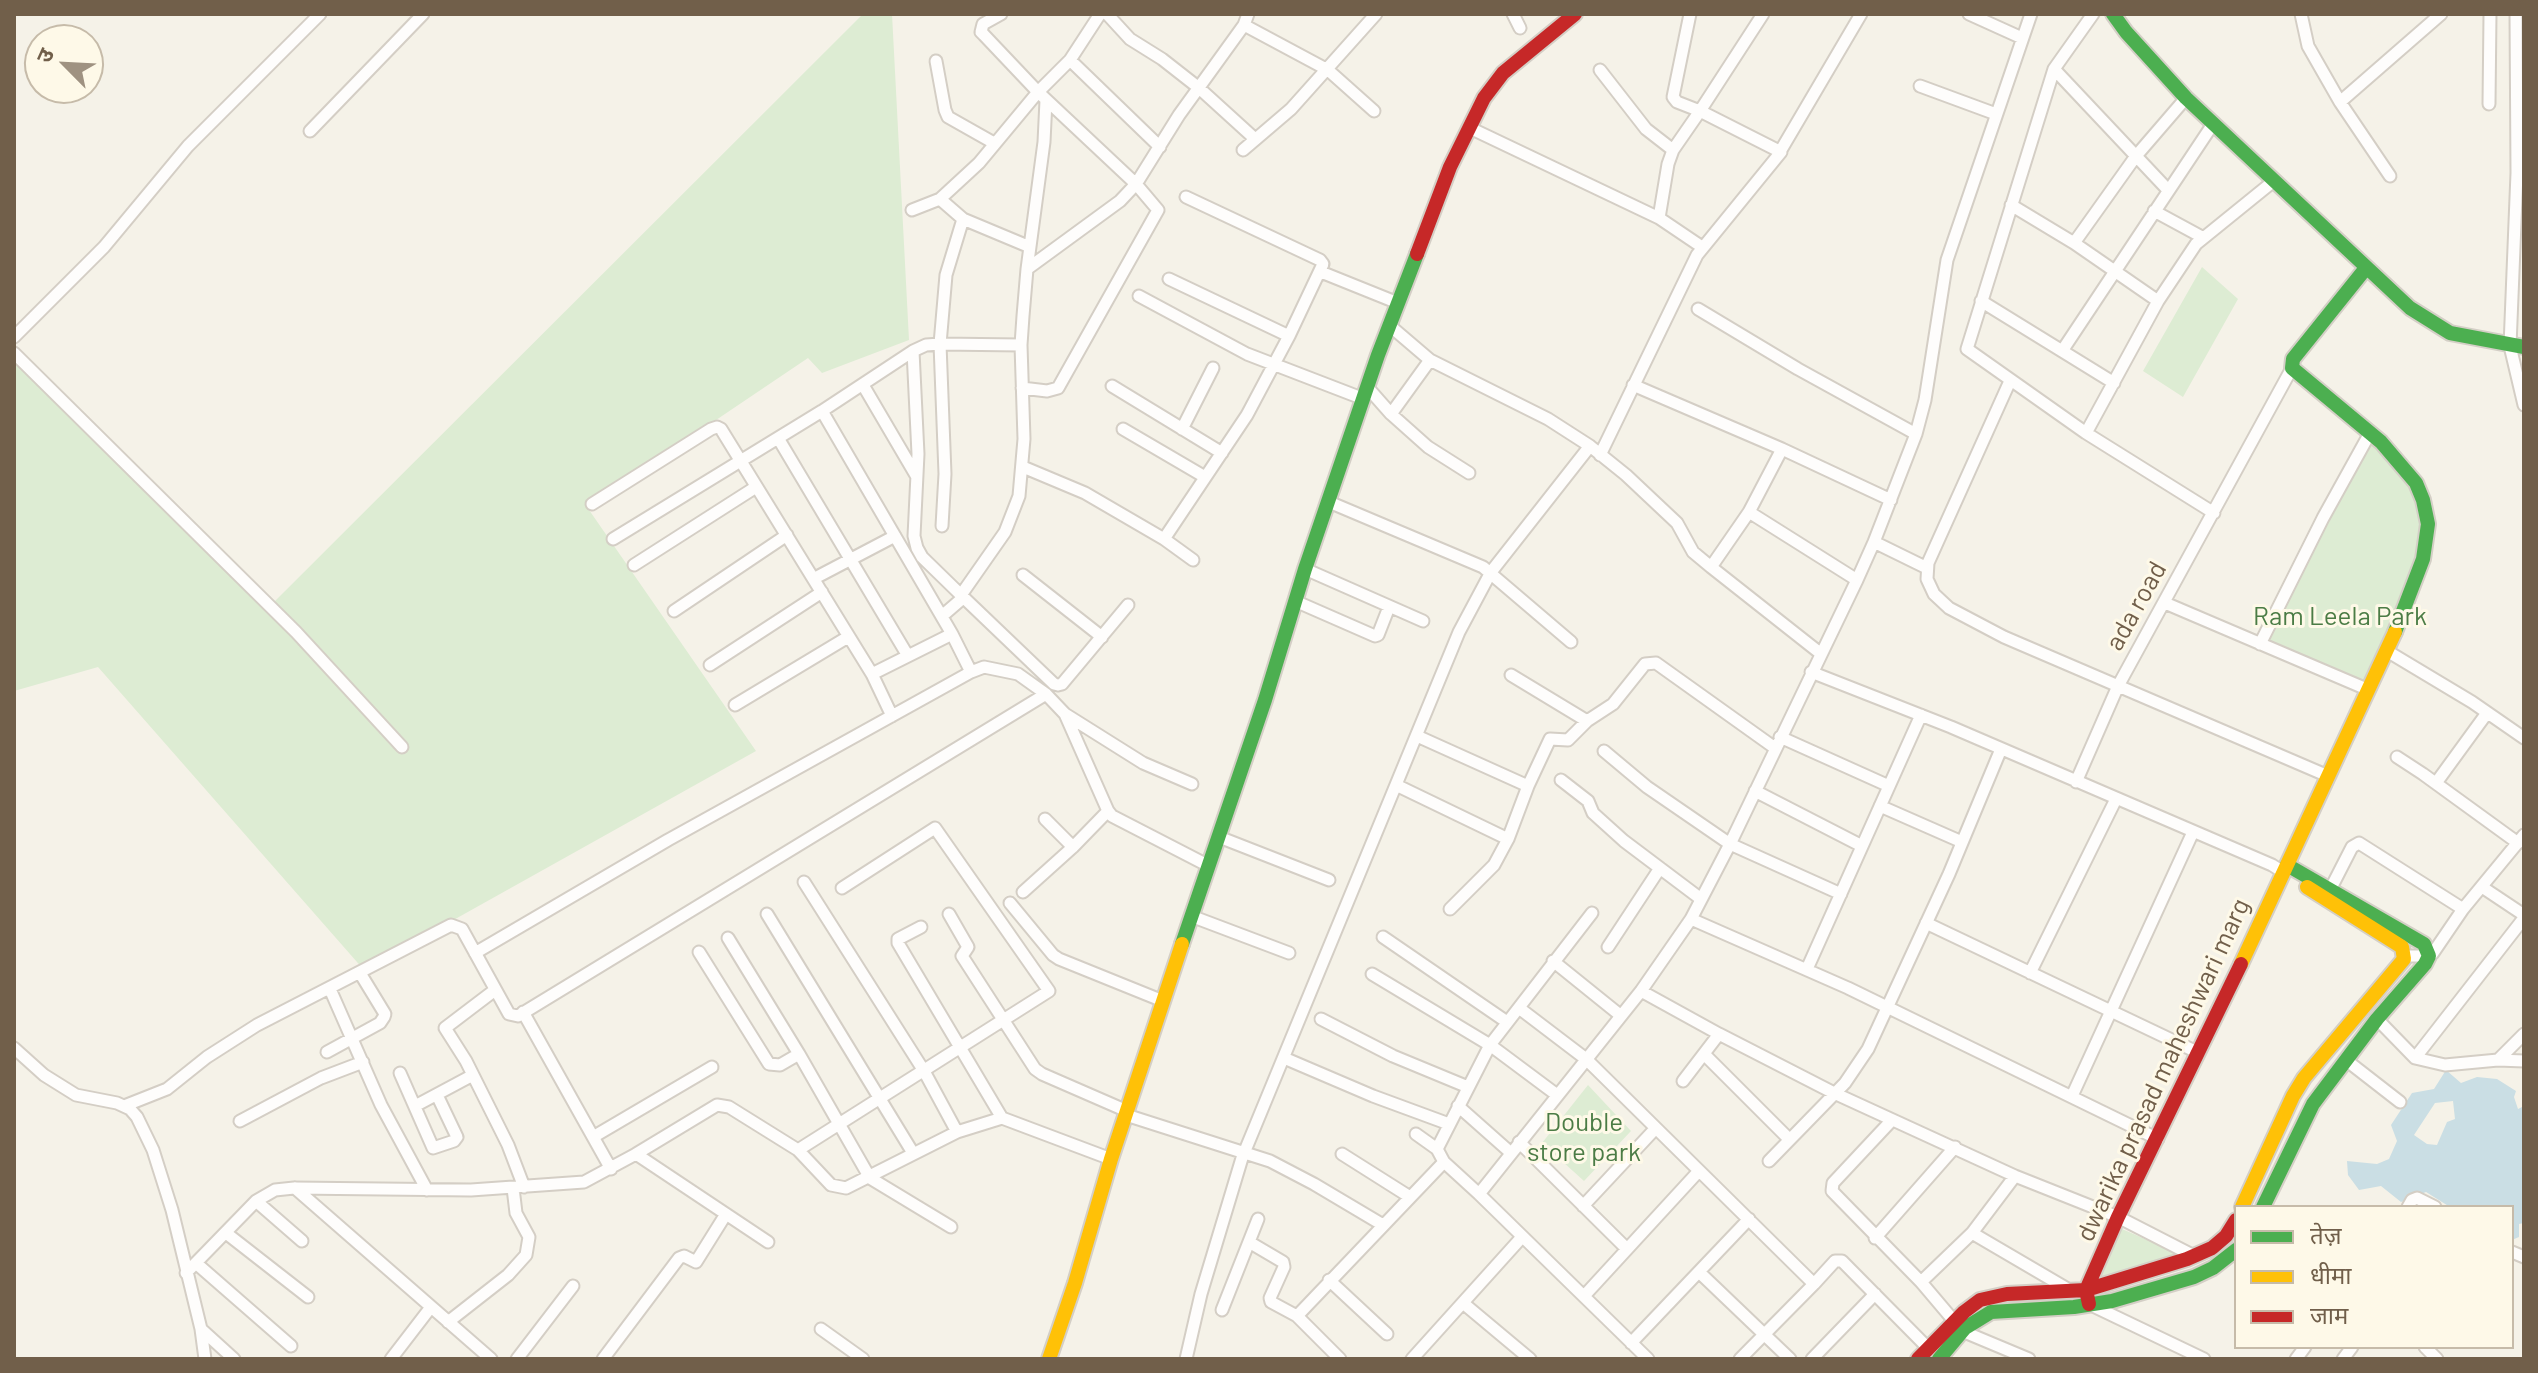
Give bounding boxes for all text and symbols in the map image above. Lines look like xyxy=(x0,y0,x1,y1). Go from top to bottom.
north arrow xyxy=(24,24,104,104)
text: उ xyxy=(29,44,58,66)
street label: ada road xyxy=(2099,556,2173,656)
park label: Ram Leela Park xyxy=(2253,600,2427,632)
street label: dwarika prasad maheshwari marg xyxy=(2070,893,2256,1247)
park label: Double store park xyxy=(1527,1106,1641,1168)
legend xyxy=(2234,1205,2514,1349)
text: तेज़ xyxy=(2310,1220,2342,1249)
text: धीमा xyxy=(2310,1260,2352,1289)
text: जाम xyxy=(2310,1300,2348,1329)

